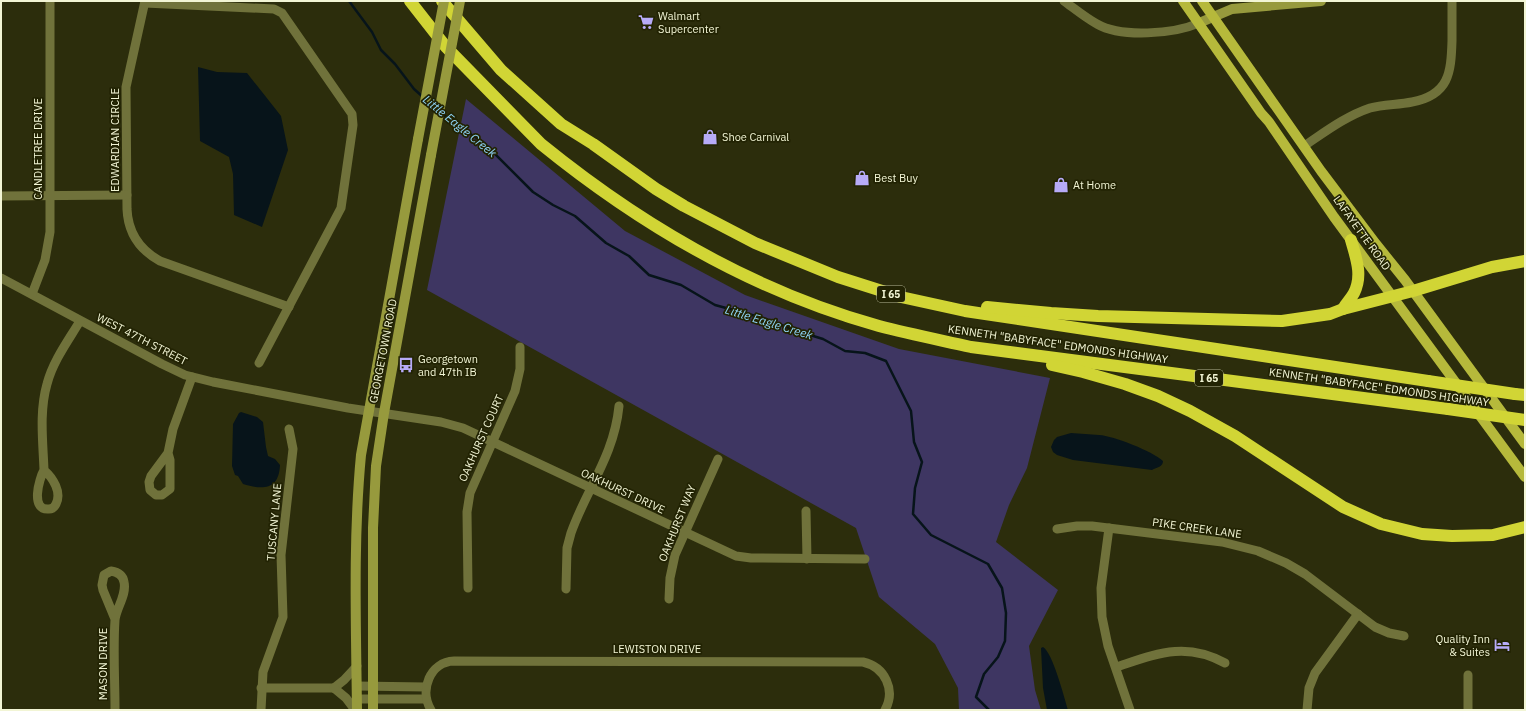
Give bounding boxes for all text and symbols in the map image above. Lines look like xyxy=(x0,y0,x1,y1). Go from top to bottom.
place label: Walmart Supercenter xyxy=(658,9,719,36)
supermarket icon: Walmart Supercenter xyxy=(637,13,655,31)
street label: EDWARDIAN CIRCLE xyxy=(108,88,122,192)
water label: Little Eagle Creek xyxy=(420,92,501,161)
street label: CANDLETREE DRIVE xyxy=(31,98,45,200)
shop icon: Shoe Carnival xyxy=(701,128,719,146)
place label: Shoe Carnival xyxy=(722,130,789,144)
shop icon: Best Buy xyxy=(853,169,871,187)
place label: Best Buy xyxy=(874,171,918,185)
shop icon: At Home xyxy=(1052,176,1070,194)
place label: At Home xyxy=(1073,178,1116,192)
street label: LAFAYETTE ROAD xyxy=(1330,193,1394,273)
road number: I 65 xyxy=(877,286,905,302)
street label: GEORGETOWN ROAD xyxy=(366,298,400,404)
water label: Little Eagle Creek xyxy=(723,302,815,343)
street label: WEST 47TH STREET xyxy=(94,310,190,368)
street label: KENNETH "BABYFACE" EDMONDS HIGHWAY xyxy=(947,322,1169,366)
place label: Georgetown and 47th IB xyxy=(418,352,478,379)
bus stop icon: Georgetown and 47th IB xyxy=(397,356,415,374)
street label: KENNETH "BABYFACE" EDMONDS HIGHWAY xyxy=(1268,365,1490,409)
road number: I 65 xyxy=(1195,370,1223,386)
street label: OAKHURST COURT xyxy=(455,392,507,484)
street label: OAKHURST DRIVE xyxy=(579,465,667,517)
street label: OAKHURST WAY xyxy=(655,482,699,564)
street label: TUSCANY LANE xyxy=(264,483,284,561)
street label: PIKE CREEK LANE xyxy=(1151,515,1243,541)
street label: MASON DRIVE xyxy=(96,628,110,700)
place label: Quality Inn & Suites xyxy=(1436,632,1490,659)
hotel icon: Quality Inn & Suites xyxy=(1493,636,1511,654)
street label: LEWISTON DRIVE xyxy=(613,642,701,656)

